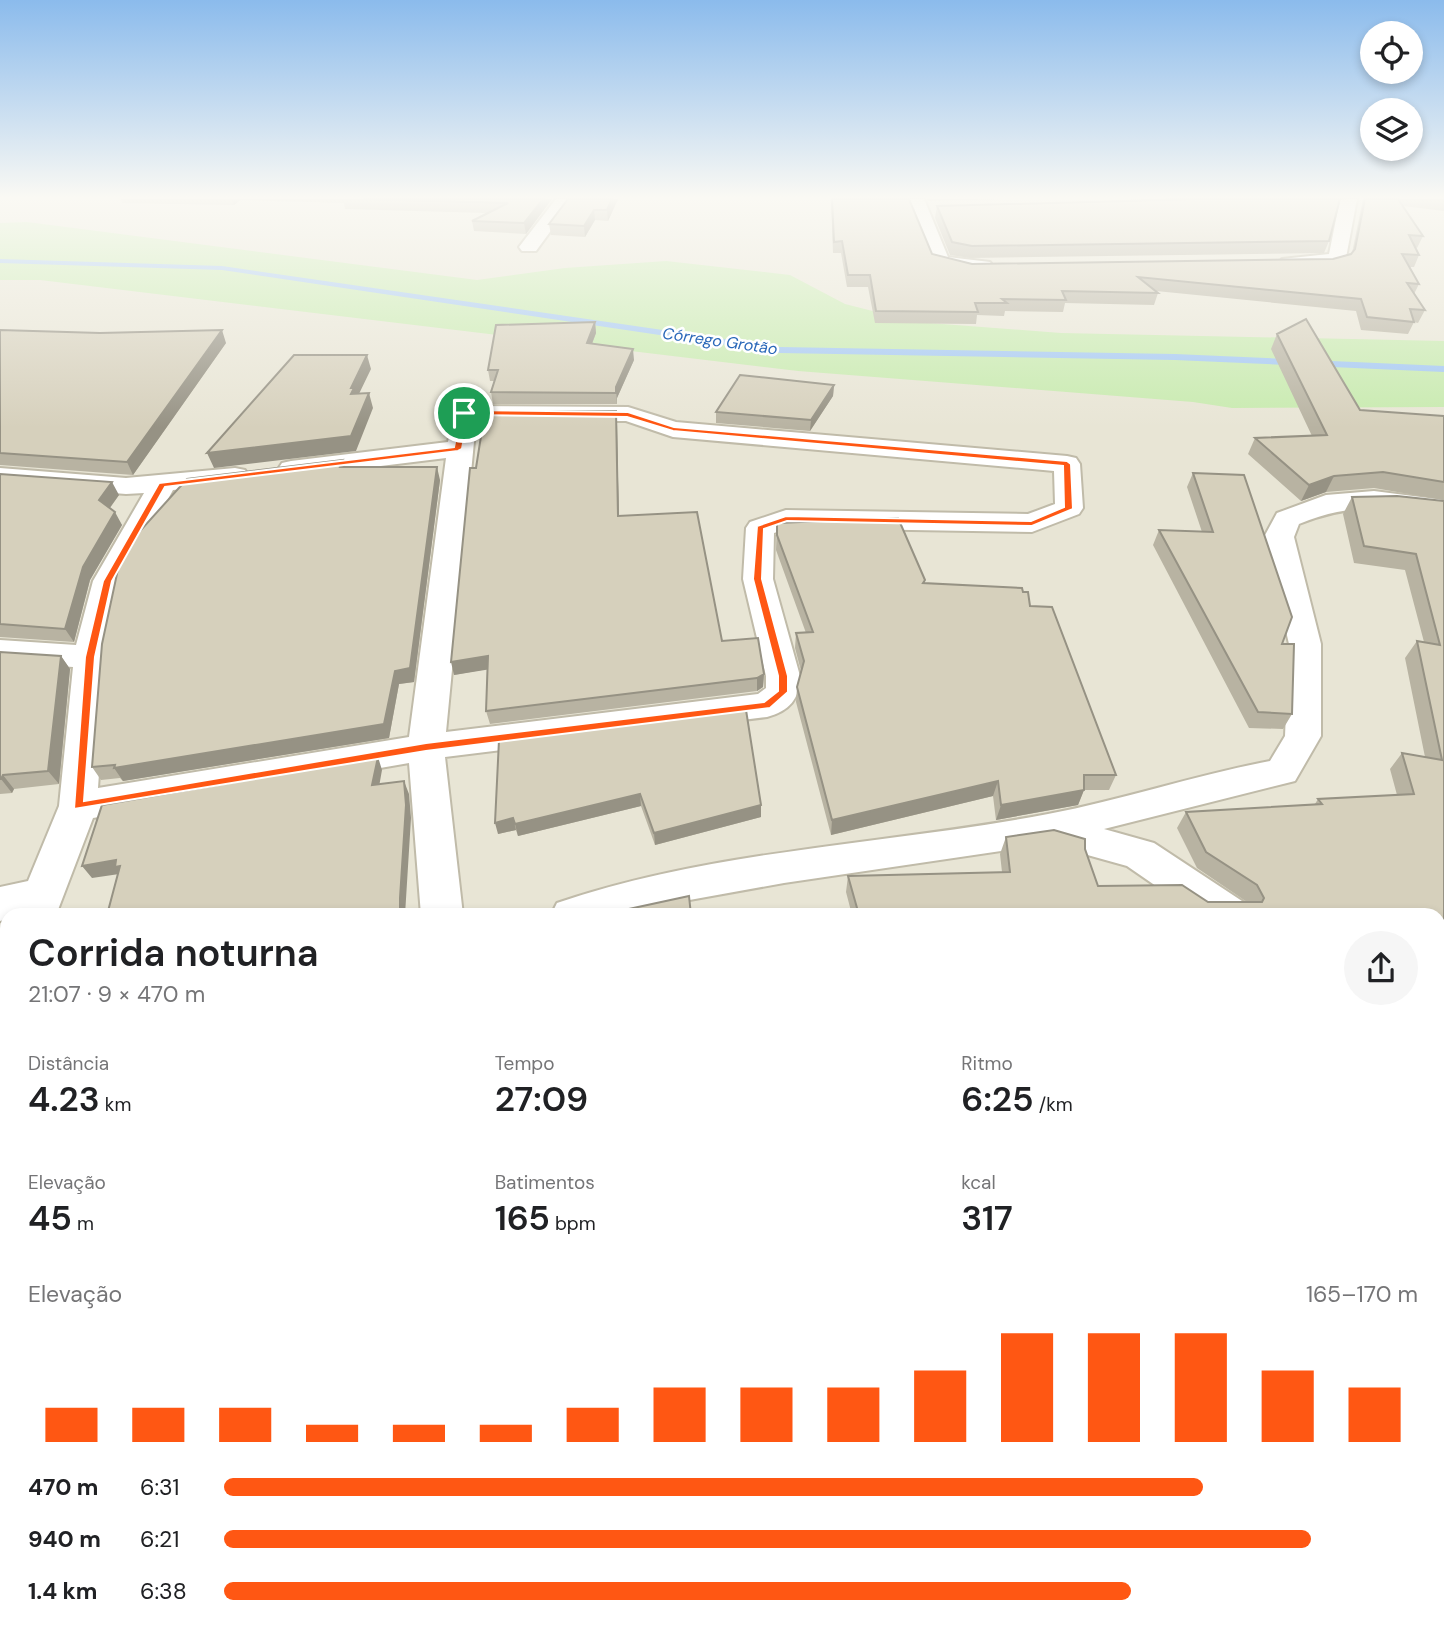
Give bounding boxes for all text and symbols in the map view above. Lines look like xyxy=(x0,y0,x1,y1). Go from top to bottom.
map controls xyxy=(1360,21,1423,161)
button: locate xyxy=(1360,21,1423,84)
button: layers xyxy=(1360,98,1423,161)
water label: Córrego Grotão xyxy=(661,323,779,359)
pin xyxy=(434,383,494,443)
icon: arrive xyxy=(445,394,483,432)
text: Corrida noturna xyxy=(28,928,319,978)
button: share xyxy=(1344,931,1418,1005)
text: 21:07 · 9 × 470 m xyxy=(28,979,205,1009)
text: Distância xyxy=(28,1051,109,1076)
text: Tempo xyxy=(495,1051,555,1076)
text: Ritmo xyxy=(961,1051,1013,1076)
text: 4.23 xyxy=(28,1076,100,1122)
text: 27:09 xyxy=(495,1076,588,1122)
text: 6:25 xyxy=(961,1076,1034,1122)
text: km xyxy=(100,1092,131,1117)
text: /km xyxy=(1034,1092,1073,1117)
text: Elevação xyxy=(28,1170,106,1195)
text: Batimentos xyxy=(495,1170,595,1195)
text: kcal xyxy=(961,1170,996,1195)
text: 45 xyxy=(28,1195,72,1241)
text: 165 xyxy=(495,1195,550,1241)
text: 317 xyxy=(961,1195,1013,1241)
text: m xyxy=(72,1211,94,1236)
text: bpm xyxy=(550,1211,596,1236)
text: Elevação xyxy=(28,1279,122,1309)
text: 165–170 m xyxy=(1306,1279,1418,1309)
text: 470 m xyxy=(28,1472,98,1502)
text: 6:31 xyxy=(140,1472,179,1502)
text: 940 m xyxy=(28,1524,101,1554)
text: 6:21 xyxy=(140,1524,180,1554)
text: 1.4 km xyxy=(28,1576,97,1606)
text: 6:38 xyxy=(140,1576,187,1606)

